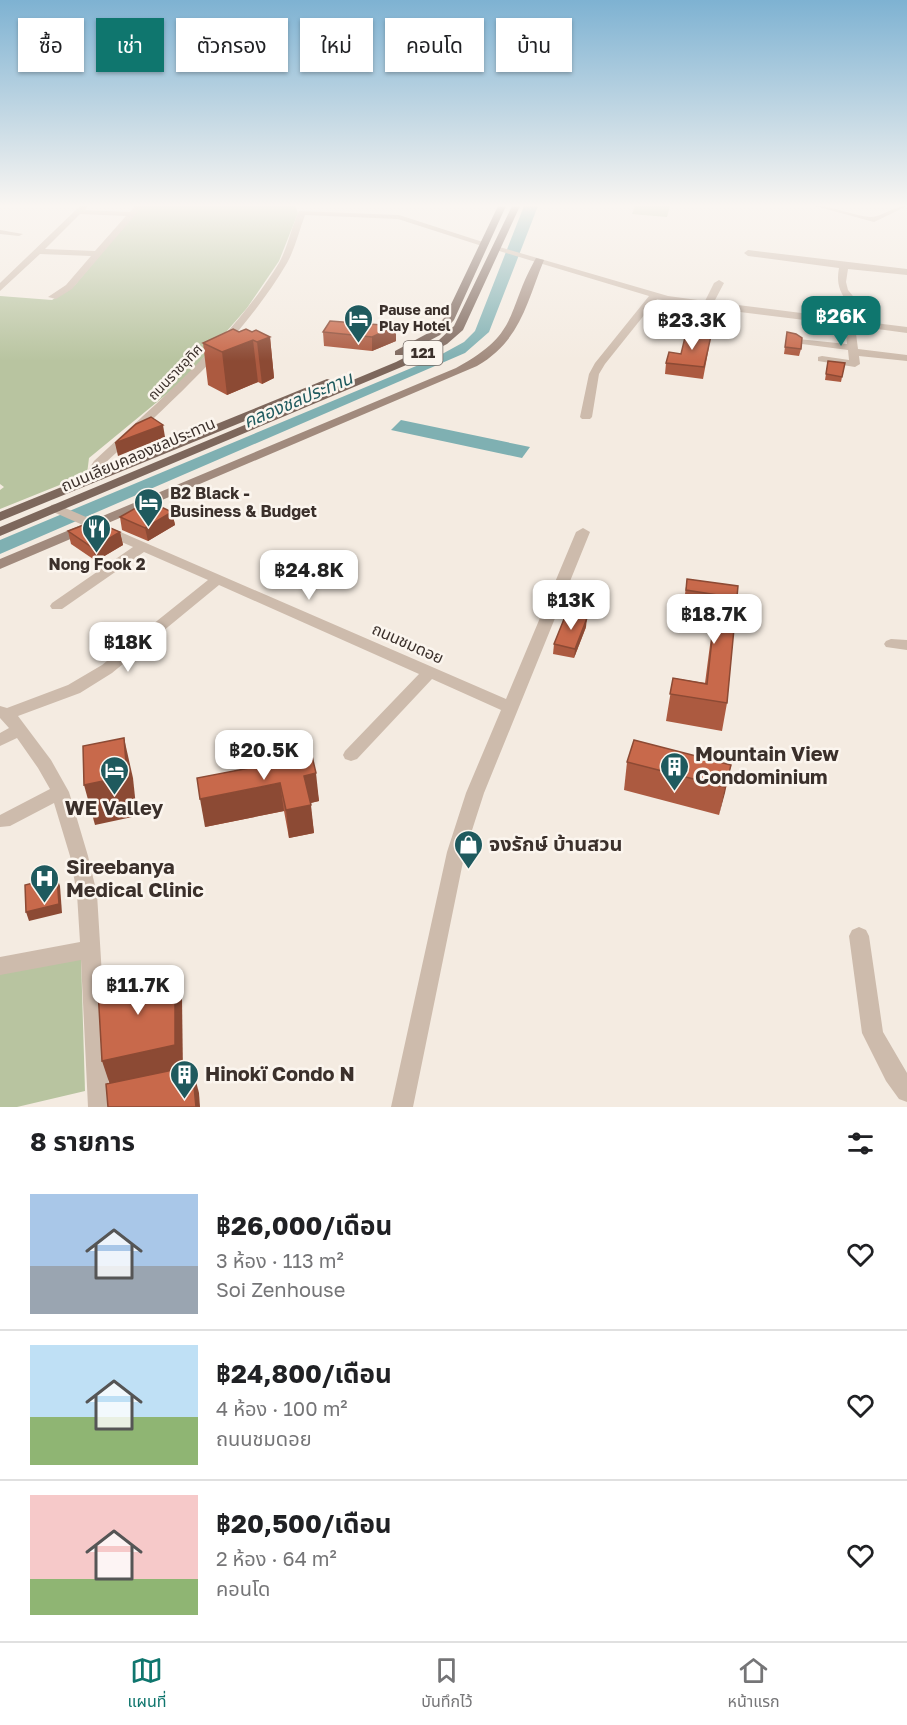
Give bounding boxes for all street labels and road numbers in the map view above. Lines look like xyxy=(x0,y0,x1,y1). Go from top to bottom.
street label: ถนนราชอุทิศ xyxy=(144,340,206,404)
road number: 121 xyxy=(404,341,442,365)
street label: ถนนเลียบคลองชลประทาน xyxy=(58,412,218,496)
street label: ถนนชมดอย xyxy=(369,618,447,668)

